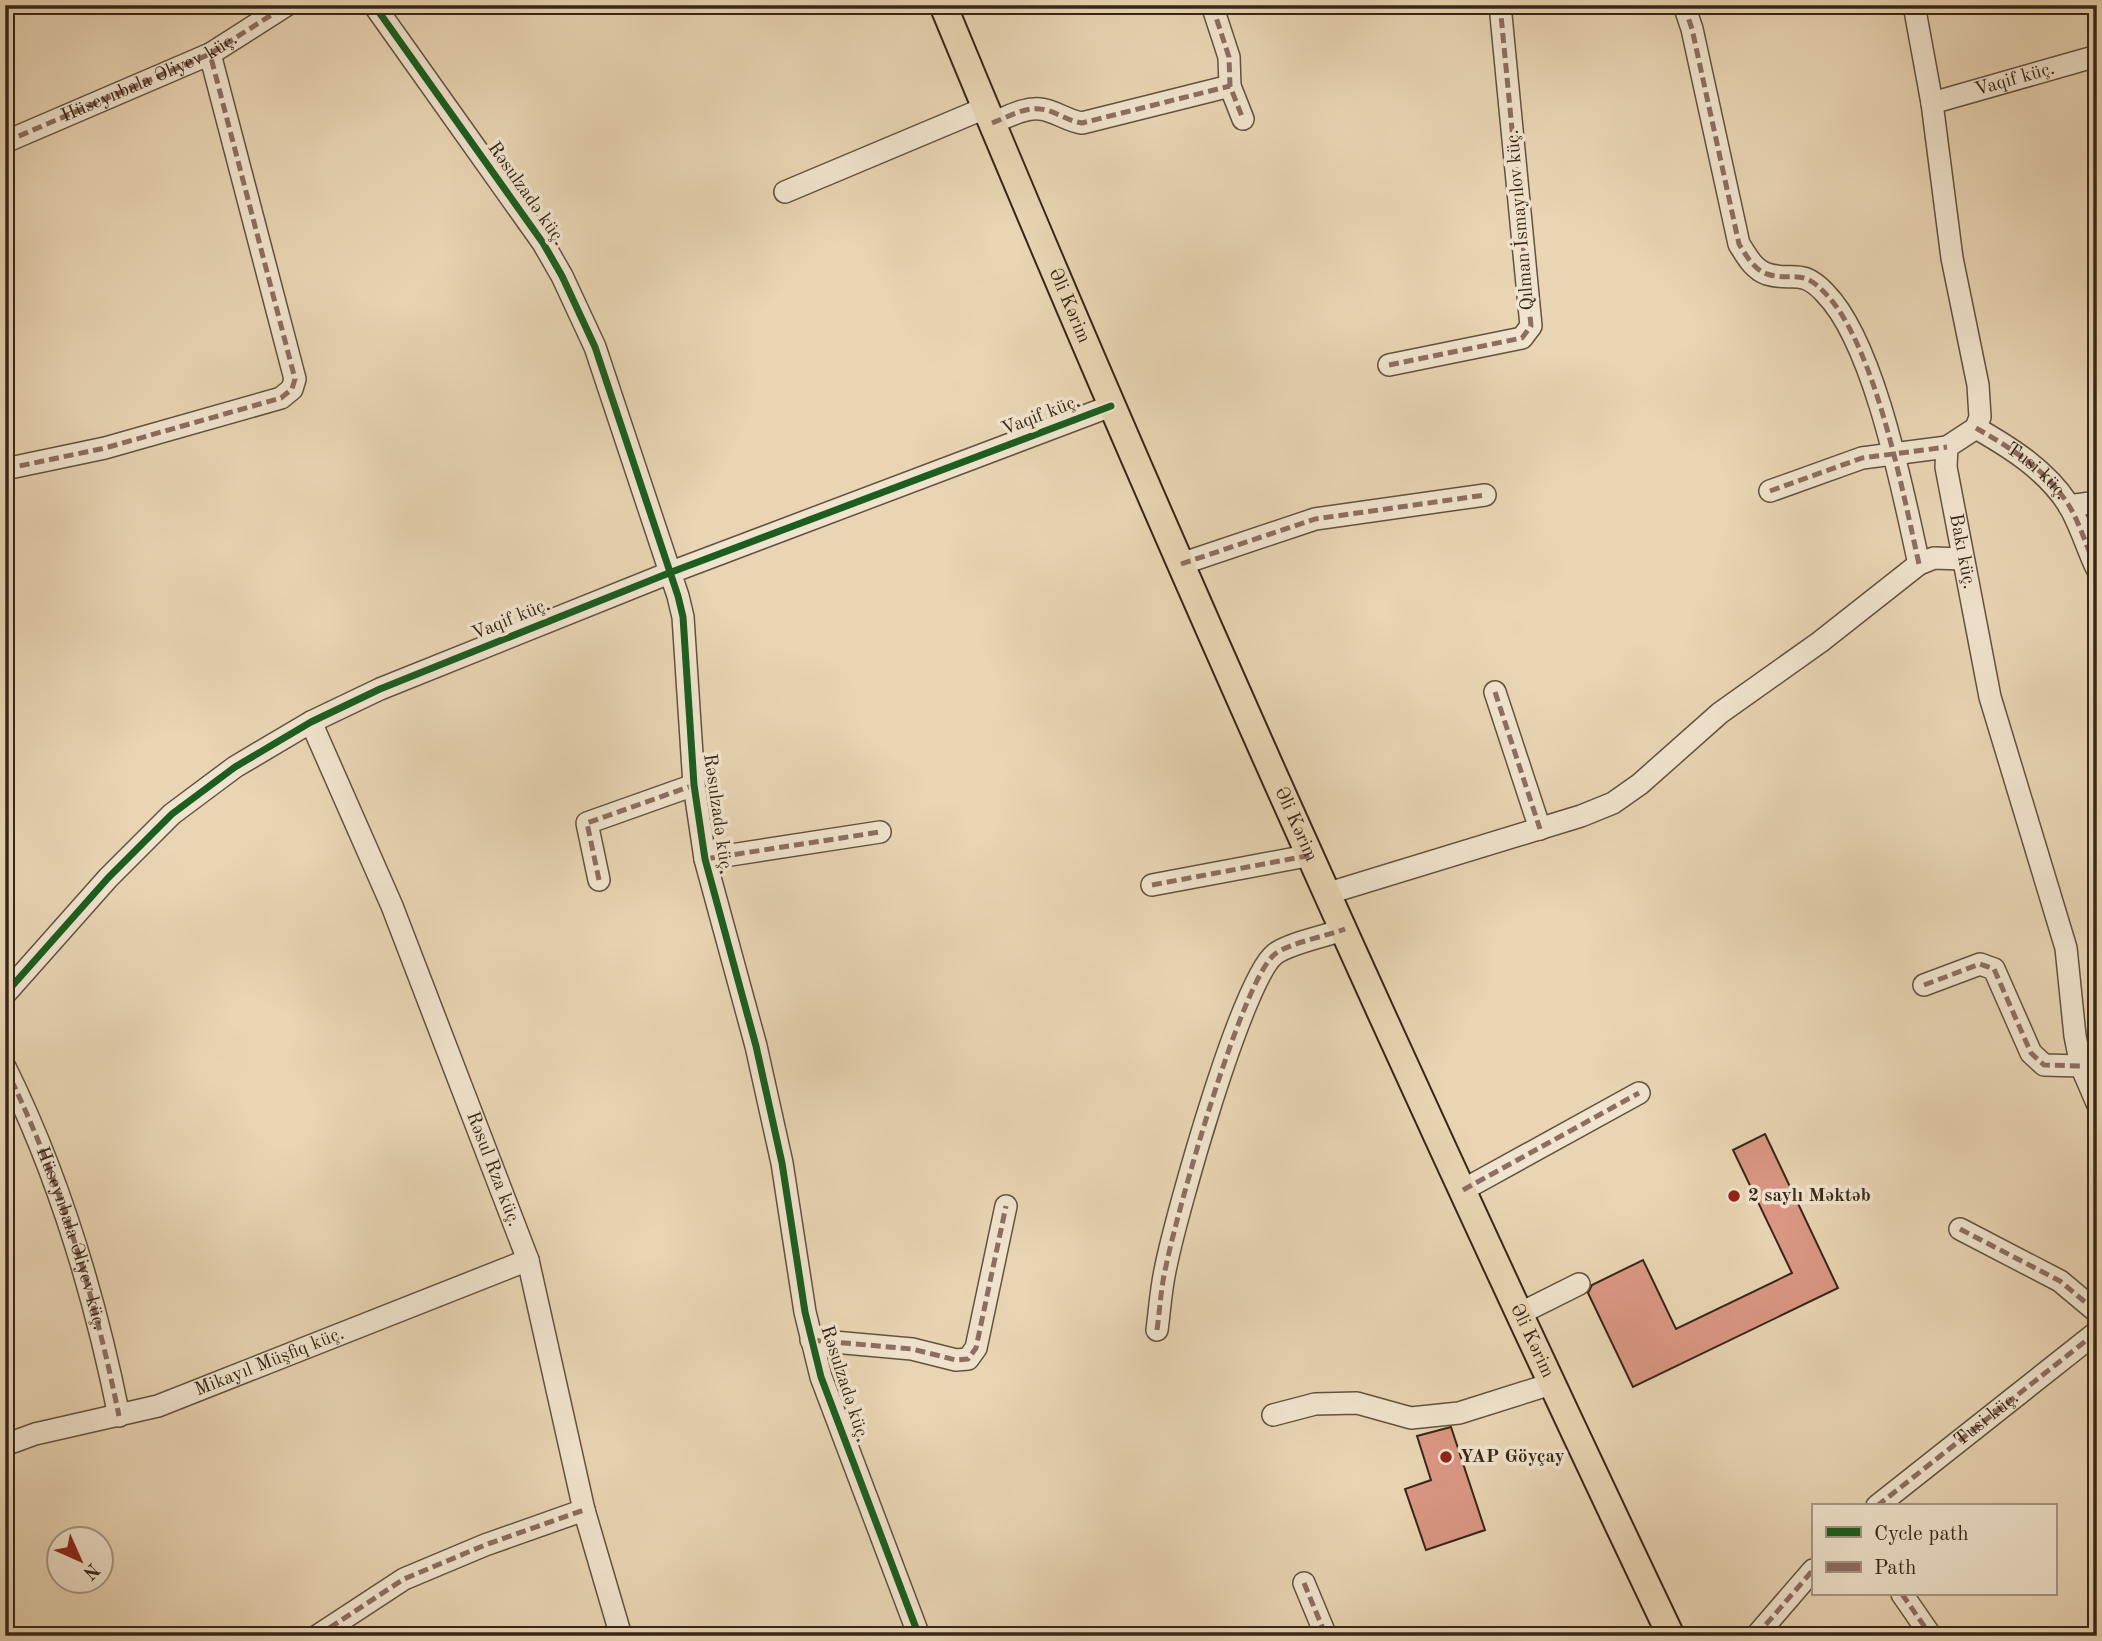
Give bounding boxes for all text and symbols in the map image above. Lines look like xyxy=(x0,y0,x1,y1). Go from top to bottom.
street label: Hüseynbala Əliyev küç. xyxy=(58,30,241,126)
street label: Vaqif küç. xyxy=(1972,59,2057,100)
street label: Qılman İsmayılov küç. xyxy=(1501,129,1538,311)
street label: Rəsulzadə küç. xyxy=(483,139,569,249)
street label: Əli Kərim xyxy=(1045,265,1093,346)
street label: Vaqif küç. xyxy=(999,392,1083,440)
street label: Tusi küç. xyxy=(2002,439,2071,504)
street label: Bakı küç. xyxy=(1946,512,1979,591)
street label: Vaqif küç. xyxy=(469,596,553,644)
street label: Rəsulzadə küç. xyxy=(699,753,735,875)
street label: Əli Kərim xyxy=(1271,784,1321,864)
street label: Rəsul Rza küç. xyxy=(462,1109,524,1229)
street label: Hüseynbala Əliyev küç. xyxy=(32,1144,109,1332)
place label: 2 saylı Məktəb xyxy=(1748,1187,1871,1206)
marker: 2 saylı Məktəb xyxy=(1726,1188,1742,1204)
street label: Əli Kərim xyxy=(1507,1301,1557,1381)
street label: Rəsulzadə küç. xyxy=(816,1323,872,1445)
street label: Mikayıl Müşfiq küç. xyxy=(192,1324,347,1400)
street label: Tusi küç. xyxy=(1951,1388,2023,1450)
place label: YAP Göyçay xyxy=(1460,1448,1565,1467)
marker: YAP Göyçay xyxy=(1438,1449,1454,1465)
legend xyxy=(1812,1504,2056,1596)
text: Cycle path xyxy=(1874,1524,1969,1545)
north arrow xyxy=(46,1526,116,1596)
text: N xyxy=(78,1558,102,1582)
text: Path xyxy=(1874,1558,1917,1579)

